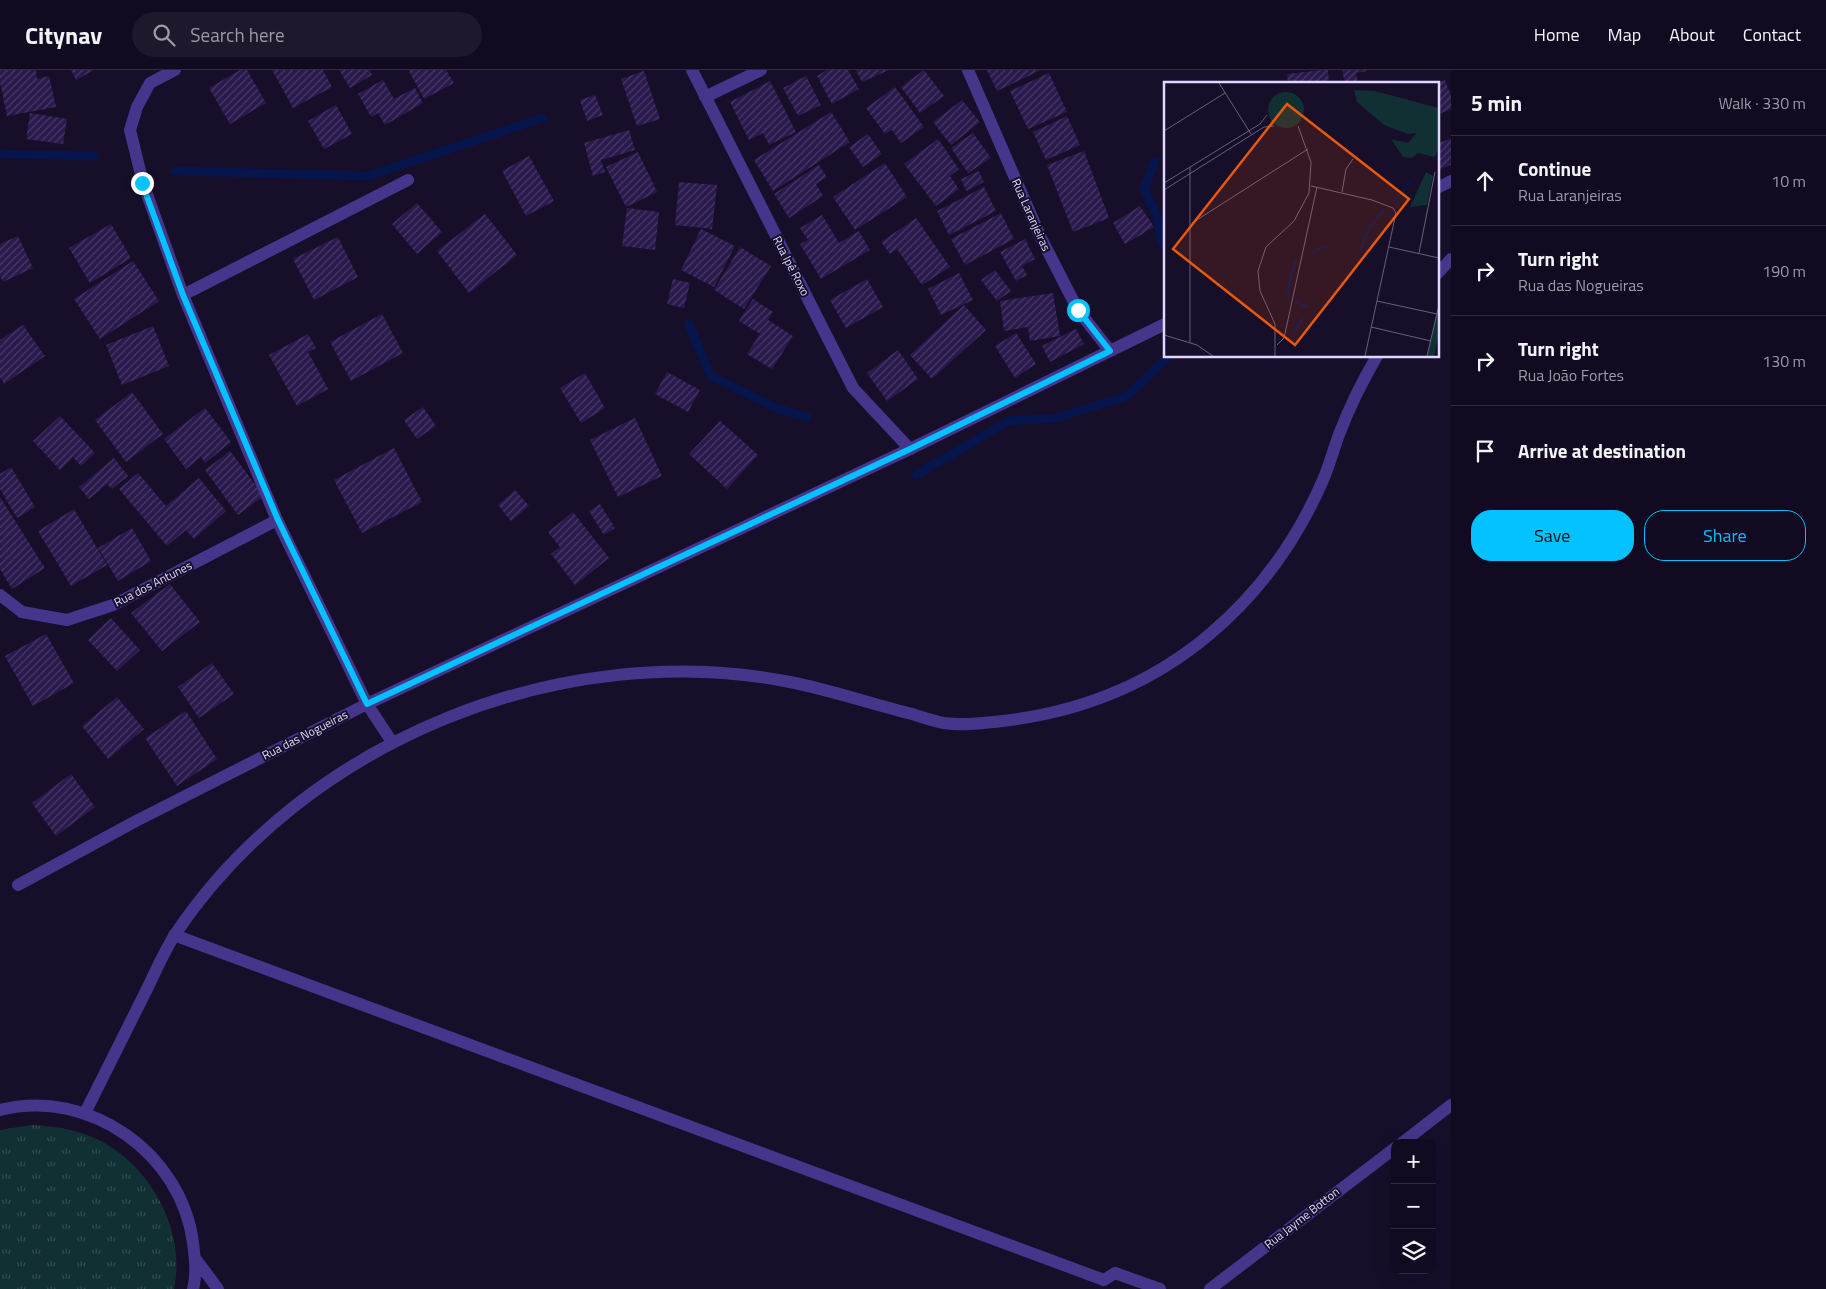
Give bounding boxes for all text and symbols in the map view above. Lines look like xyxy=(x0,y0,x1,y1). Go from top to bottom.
search box xyxy=(132,12,482,57)
text: Citynav xyxy=(25,17,102,53)
text: Search here xyxy=(190,20,285,49)
icon: search xyxy=(150,21,178,49)
text: Home xyxy=(1534,21,1580,48)
text: Map xyxy=(1608,21,1641,48)
text: About xyxy=(1669,21,1715,48)
text: Contact xyxy=(1743,21,1801,48)
inset map xyxy=(1164,82,1438,358)
text: 5 min xyxy=(1471,87,1522,119)
text: Walk · 330 m xyxy=(1718,91,1806,115)
text: Continue xyxy=(1518,154,1591,183)
icon: ahead xyxy=(1471,167,1499,195)
text: 10 m xyxy=(1771,169,1806,193)
route end xyxy=(131,172,154,195)
street label: Rua Laranjeiras xyxy=(1007,175,1056,255)
text: Rua Laranjeiras xyxy=(1518,183,1622,207)
street label: Rua Ipê Roxo xyxy=(768,232,815,299)
text: Turn right xyxy=(1518,244,1599,273)
icon: right xyxy=(1471,257,1499,285)
text: 190 m xyxy=(1762,259,1806,283)
text: Rua das Nogueiras xyxy=(1518,273,1644,297)
route start xyxy=(1067,299,1090,322)
text: Turn right xyxy=(1518,334,1599,363)
icon: right xyxy=(1471,347,1499,375)
text: 130 m xyxy=(1762,349,1806,373)
text: Rua João Fortes xyxy=(1518,363,1624,387)
text: Arrive at destination xyxy=(1518,436,1686,465)
icon: arrive xyxy=(1471,437,1499,465)
button: Save xyxy=(1471,510,1634,561)
button: Share xyxy=(1644,510,1806,561)
street label: Rua dos Antunes xyxy=(110,555,196,611)
street label: Rua das Nogueiras xyxy=(258,704,351,764)
map controls xyxy=(1391,1139,1436,1274)
button: + xyxy=(1391,1139,1436,1184)
street label: Rua Jayme Botton xyxy=(1260,1182,1343,1253)
button: − xyxy=(1391,1184,1436,1229)
button: layers xyxy=(1391,1229,1436,1274)

